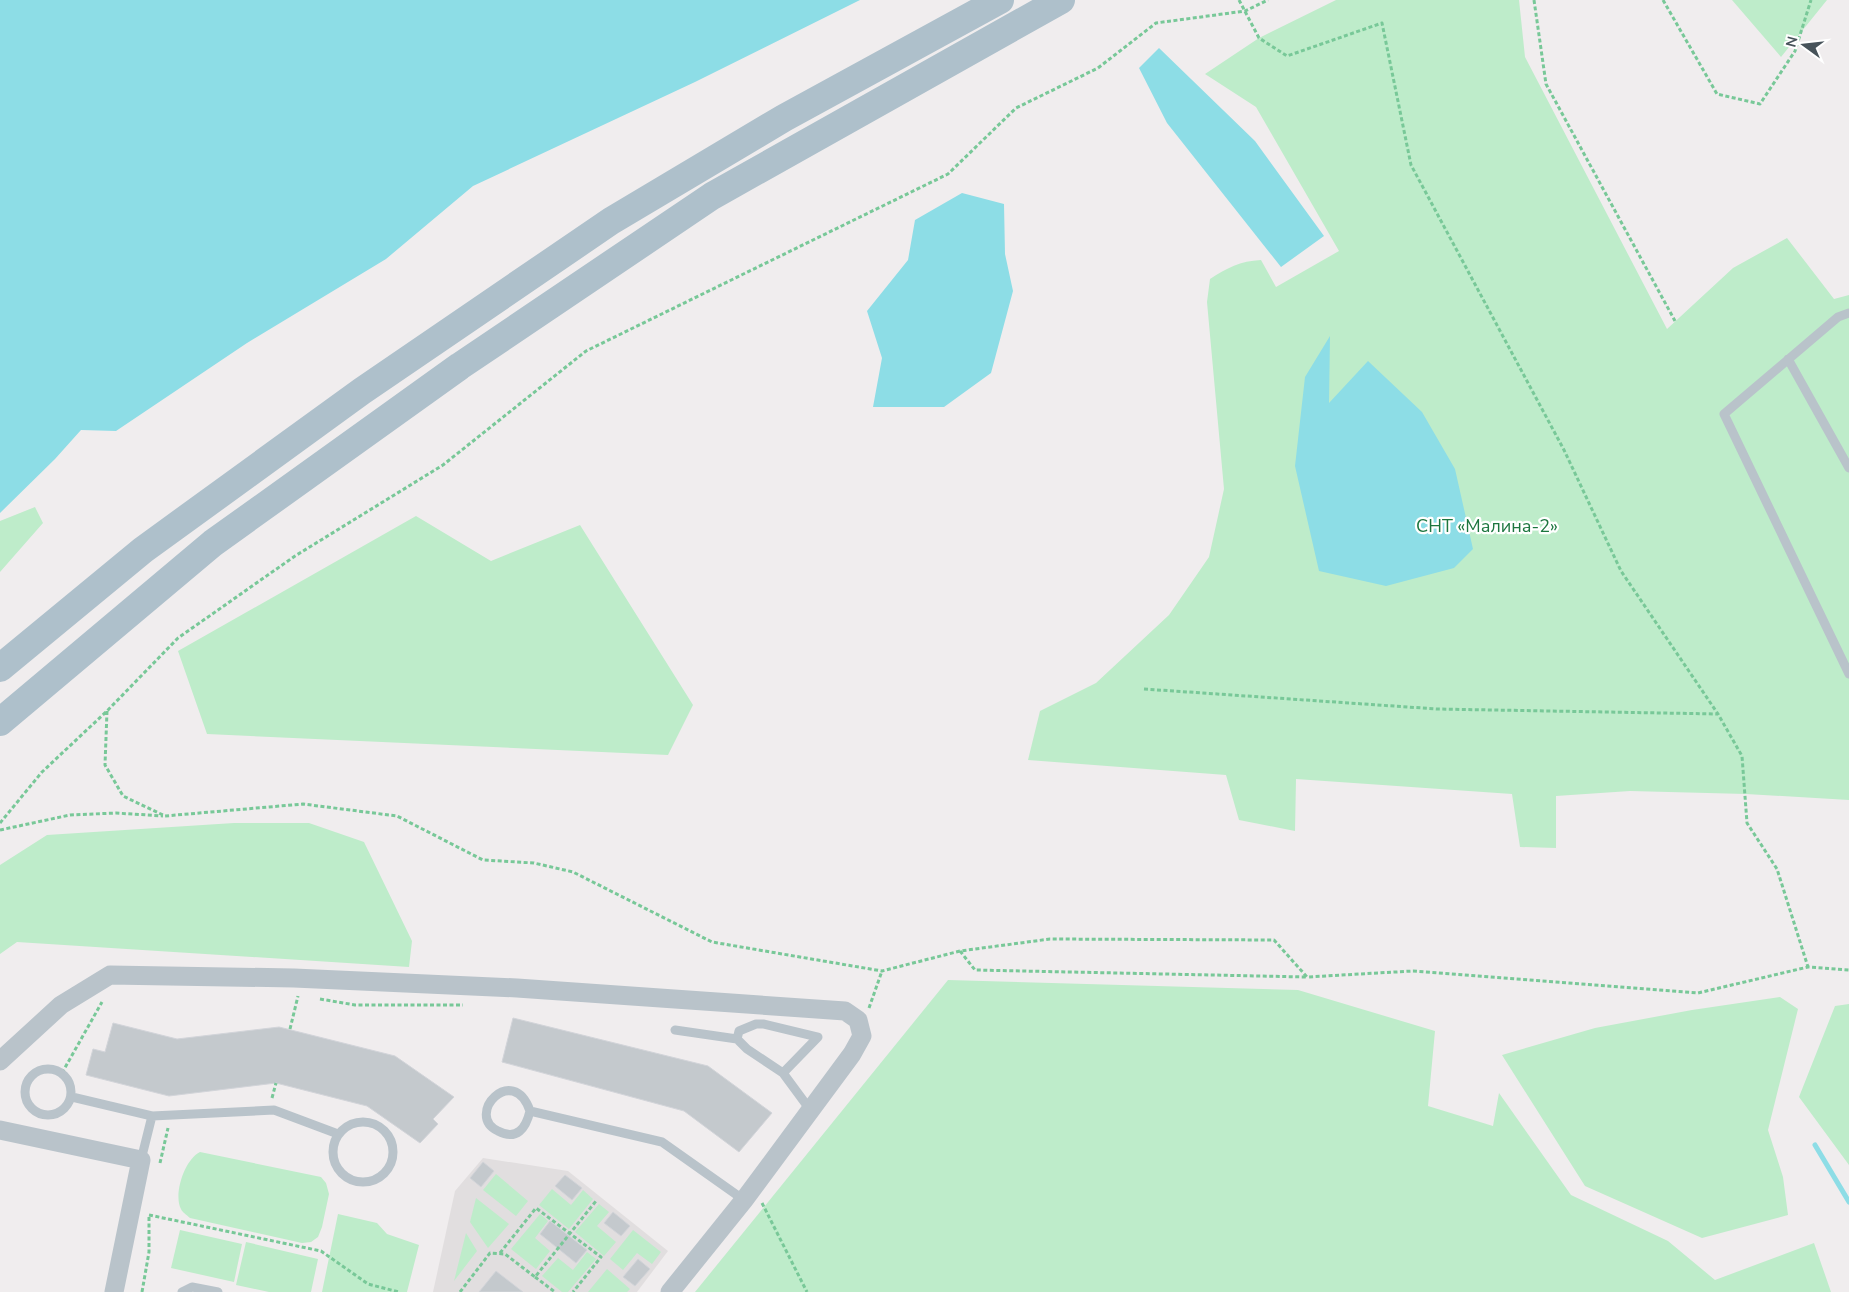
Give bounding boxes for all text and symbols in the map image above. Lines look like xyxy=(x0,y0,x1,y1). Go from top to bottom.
north arrow xyxy=(1779,20,1829,70)
text: N xyxy=(1781,34,1802,49)
park label: СНТ «Малина-2» xyxy=(1416,514,1558,538)

